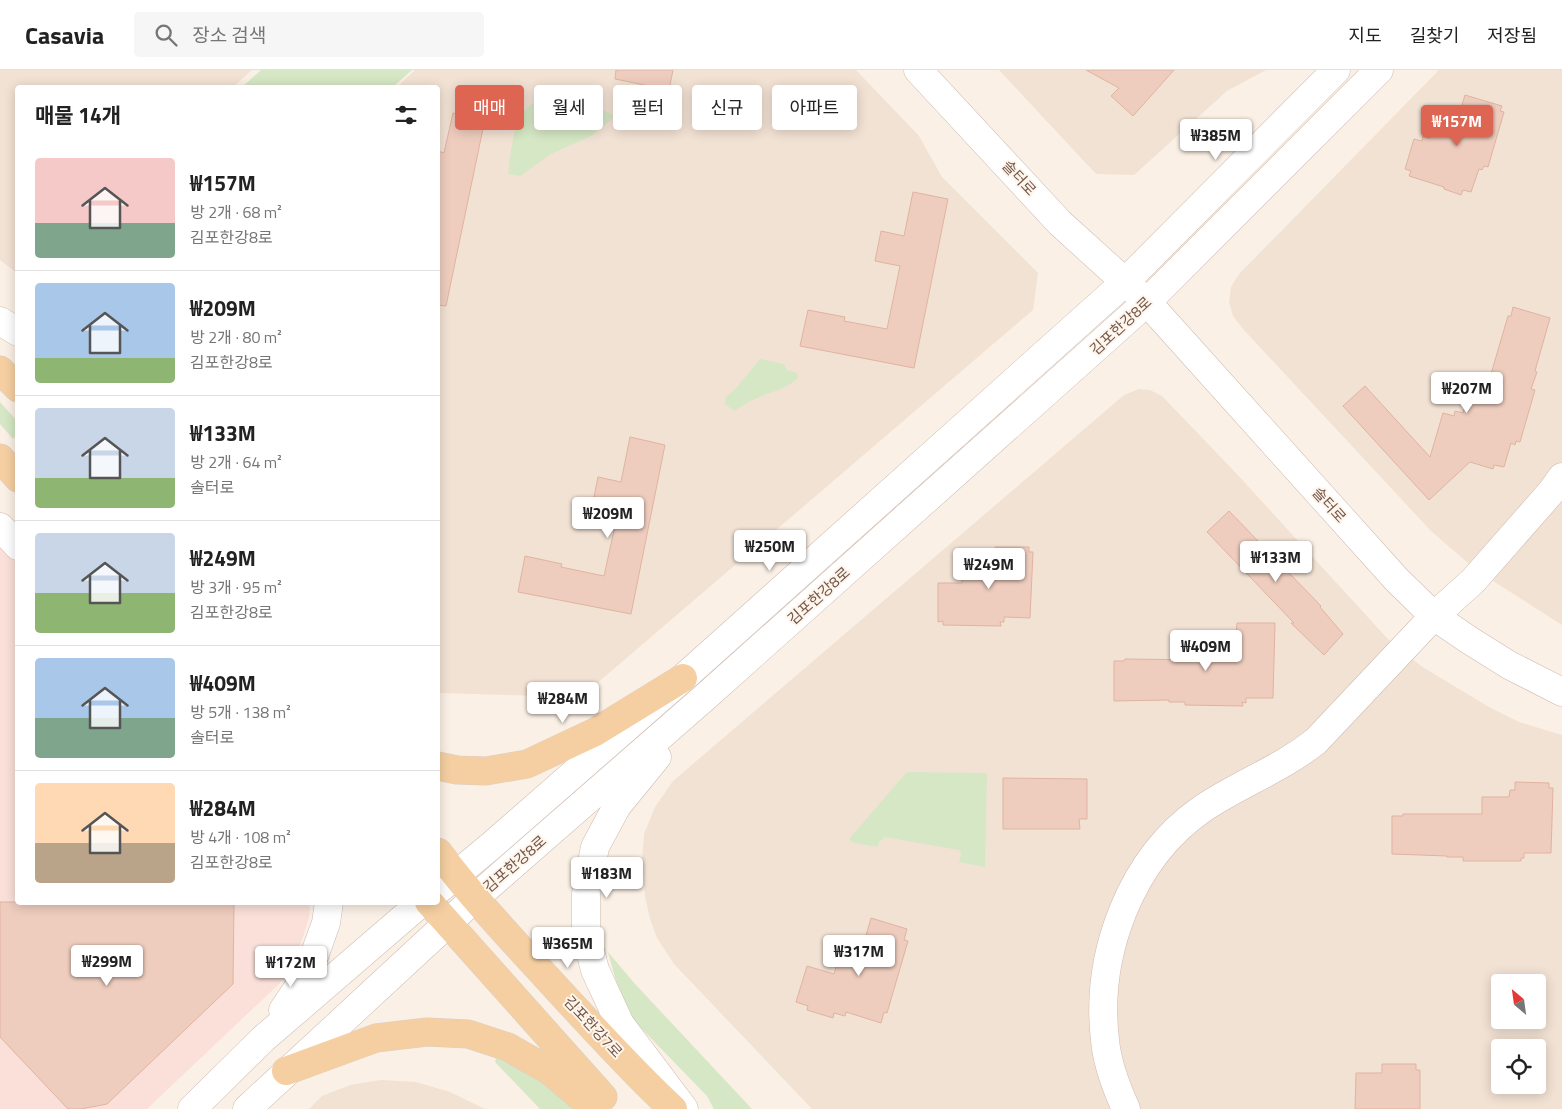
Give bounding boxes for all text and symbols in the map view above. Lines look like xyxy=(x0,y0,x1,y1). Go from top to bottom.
search box xyxy=(134,12,484,57)
text: Casavia xyxy=(25,17,104,53)
text: 장소 검색 xyxy=(192,20,266,49)
icon: search xyxy=(152,21,180,49)
text: 지도 xyxy=(1349,22,1382,49)
text: 길찾기 xyxy=(1410,22,1459,49)
text: 저장됨 xyxy=(1487,22,1537,49)
chip: 매매 xyxy=(455,85,524,130)
chip: 월세 xyxy=(534,85,603,130)
chip: 필터 xyxy=(613,85,682,130)
chip: 신규 xyxy=(692,85,762,130)
chip: 아파트 xyxy=(772,85,857,130)
text: 매물 14개 xyxy=(35,99,121,131)
icon: filters xyxy=(392,101,420,129)
pin: ₩157M xyxy=(1422,104,1492,147)
text: ₩157M xyxy=(1432,109,1482,133)
pin: ₩385M xyxy=(1181,118,1251,161)
text: ₩385M xyxy=(1191,123,1241,147)
street label: 솔터로 xyxy=(997,155,1042,201)
text: ₩157M xyxy=(190,167,256,199)
icon: home xyxy=(75,178,135,238)
text: 방 2개 · 68 m² xyxy=(190,200,282,224)
text: 김포한강8로 xyxy=(190,225,273,249)
street label: 김포한강8로 xyxy=(1085,291,1157,360)
text: ₩209M xyxy=(190,292,256,324)
icon: home xyxy=(75,303,135,363)
text: 방 2개 · 80 m² xyxy=(190,325,282,349)
text: 김포한강8로 xyxy=(190,350,273,374)
pin: ₩207M xyxy=(1432,372,1502,414)
text: ₩207M xyxy=(1442,376,1492,400)
text: ₩133M xyxy=(190,417,256,449)
icon: home xyxy=(75,428,135,488)
text: 방 2개 · 64 m² xyxy=(190,450,282,474)
text: 솔터로 xyxy=(190,475,234,499)
street label: 솔터로 xyxy=(1307,482,1352,528)
pin: ₩209M xyxy=(573,496,643,539)
text: ₩209M xyxy=(583,501,633,525)
pin: ₩250M xyxy=(735,530,805,572)
text: ₩250M xyxy=(745,534,795,558)
pin: ₩133M xyxy=(1241,540,1311,583)
text: ₩249M xyxy=(190,542,256,574)
text: ₩133M xyxy=(1251,545,1301,569)
pin: ₩249M xyxy=(954,548,1024,590)
text: ₩249M xyxy=(964,552,1014,576)
icon: home xyxy=(75,553,135,613)
street label: 김포한강8로 xyxy=(782,561,855,630)
text: 방 3개 · 95 m² xyxy=(190,575,282,599)
text: 김포한강8로 xyxy=(190,600,273,624)
pin: ₩409M xyxy=(1171,630,1241,672)
text: ₩409M xyxy=(1181,634,1231,658)
text: ₩409M xyxy=(190,667,256,699)
icon: home xyxy=(75,678,135,738)
pin: ₩284M xyxy=(528,682,598,724)
text: ₩284M xyxy=(538,686,588,710)
text: 방 5개 · 138 m² xyxy=(190,700,291,724)
text: 솔터로 xyxy=(190,725,234,749)
text: ₩284M xyxy=(190,792,256,824)
icon: home xyxy=(75,803,135,863)
text: 방 4개 · 108 m² xyxy=(190,825,291,849)
street label: 김포한강8로 xyxy=(478,830,551,898)
text: 김포한강8로 xyxy=(190,850,273,874)
pin: ₩183M xyxy=(572,856,642,899)
text: ₩183M xyxy=(582,861,632,885)
pin: ₩365M xyxy=(533,926,603,969)
text: ₩365M xyxy=(543,931,593,955)
pin: ₩317M xyxy=(824,934,894,977)
text: ₩317M xyxy=(834,939,884,963)
pin: ₩299M xyxy=(72,944,142,987)
pin: ₩172M xyxy=(256,946,326,988)
text: ₩299M xyxy=(82,949,132,973)
text: ₩172M xyxy=(266,950,316,974)
north arrow xyxy=(1491,974,1546,1029)
map controls xyxy=(1491,974,1546,1094)
street label: 김포한강7로 xyxy=(559,991,628,1063)
button: locate xyxy=(1491,1039,1546,1094)

